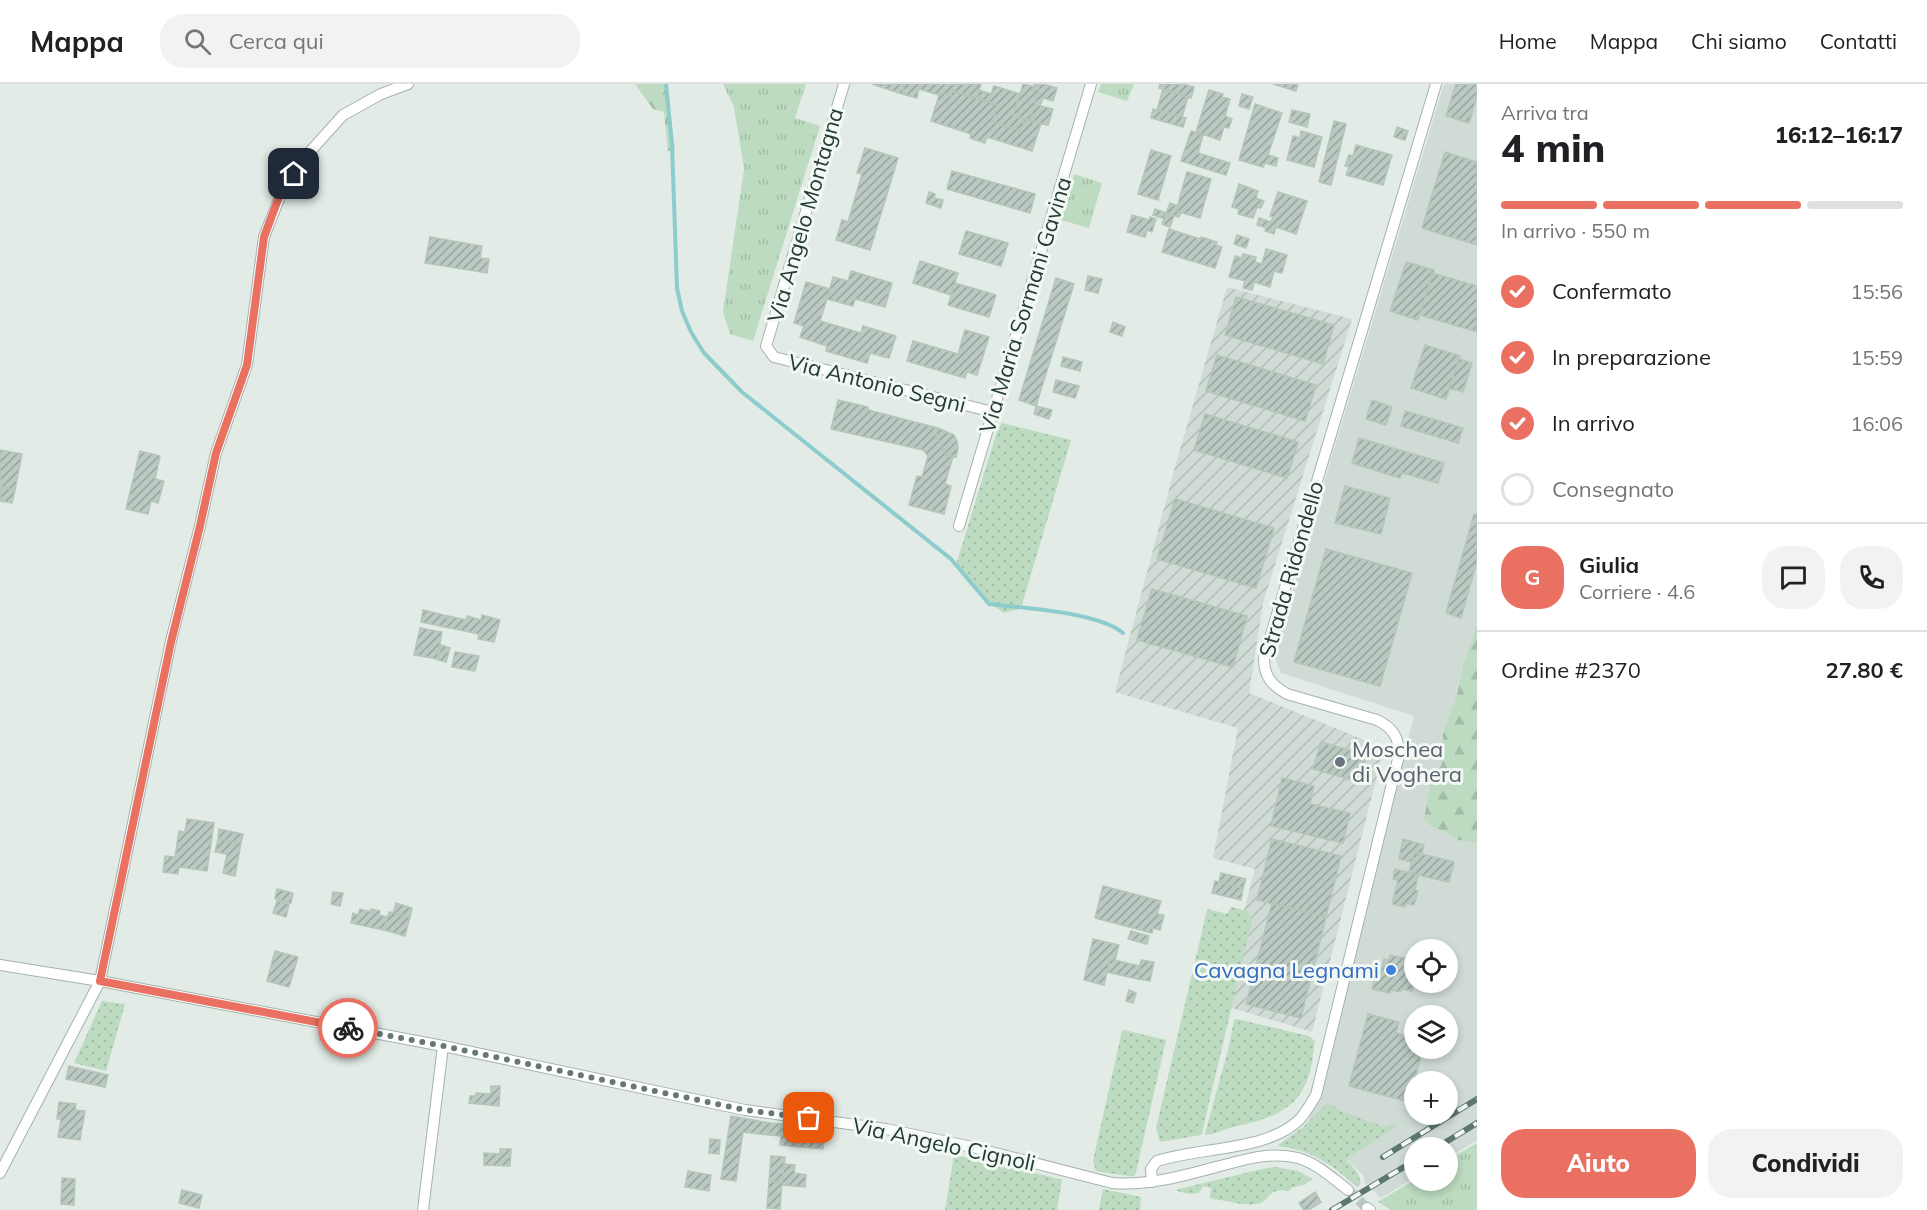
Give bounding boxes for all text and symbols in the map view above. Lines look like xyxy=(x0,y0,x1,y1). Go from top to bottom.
search box xyxy=(160,14,580,68)
text: Mappa xyxy=(30,24,124,59)
icon: search xyxy=(181,25,214,58)
text: Cerca qui xyxy=(229,27,324,55)
text: Home xyxy=(1499,28,1557,54)
text: Mappa xyxy=(1590,28,1658,54)
text: Chi siamo xyxy=(1691,28,1787,54)
text: Contatti xyxy=(1820,28,1897,54)
text: Arriva tra xyxy=(1501,100,1589,125)
street label: Via Angelo Montagna xyxy=(761,104,849,326)
text: 16:12–16:17 xyxy=(1775,121,1903,149)
text: 4 min xyxy=(1501,123,1606,172)
pin xyxy=(268,148,319,199)
icon: home xyxy=(277,157,310,190)
street label: Via Maria Sormani Gavina xyxy=(973,173,1077,437)
text: In arrivo · 550 m xyxy=(1501,218,1650,243)
icon: check xyxy=(1501,275,1534,308)
text: Confermato xyxy=(1552,277,1671,305)
text: 15:56 xyxy=(1850,279,1903,304)
icon: check xyxy=(1501,341,1534,374)
text: In preparazione xyxy=(1552,343,1711,371)
text: 15:59 xyxy=(1850,345,1903,370)
street label: Via Antonio Segni xyxy=(785,347,969,419)
icon: check xyxy=(1501,407,1534,440)
text: In arrivo xyxy=(1552,409,1635,437)
text: 16:06 xyxy=(1850,411,1903,436)
text: Consegnato xyxy=(1552,475,1674,503)
street label: Strada Ridondello xyxy=(1252,478,1330,660)
button: chat xyxy=(1762,546,1825,609)
button: phone xyxy=(1840,546,1903,609)
text: Giulia xyxy=(1579,551,1639,579)
text: G xyxy=(1524,563,1541,591)
text: Corriere · 4.6 xyxy=(1579,579,1695,604)
text: Ordine #2370 xyxy=(1501,656,1641,684)
text: 27.80 € xyxy=(1826,656,1903,684)
place label: Moschea di Voghera xyxy=(1352,735,1462,788)
marker: Moschea di Voghera xyxy=(1333,755,1347,769)
map controls xyxy=(1404,939,1458,1191)
button: locate xyxy=(1404,939,1458,993)
place label: Cavagna Legnami xyxy=(1194,956,1379,984)
marker: Cavagna Legnami xyxy=(1384,963,1398,977)
courier xyxy=(318,998,378,1058)
button: layers xyxy=(1404,1005,1458,1059)
icon: bike xyxy=(332,1012,365,1045)
button: + xyxy=(1404,1071,1458,1125)
pin xyxy=(783,1092,834,1143)
icon: bag xyxy=(792,1101,825,1134)
street label: Via Angelo Cignoli xyxy=(850,1111,1038,1177)
button: Aiuto xyxy=(1501,1129,1696,1198)
button: Condividi xyxy=(1708,1129,1903,1198)
button: − xyxy=(1404,1137,1458,1191)

